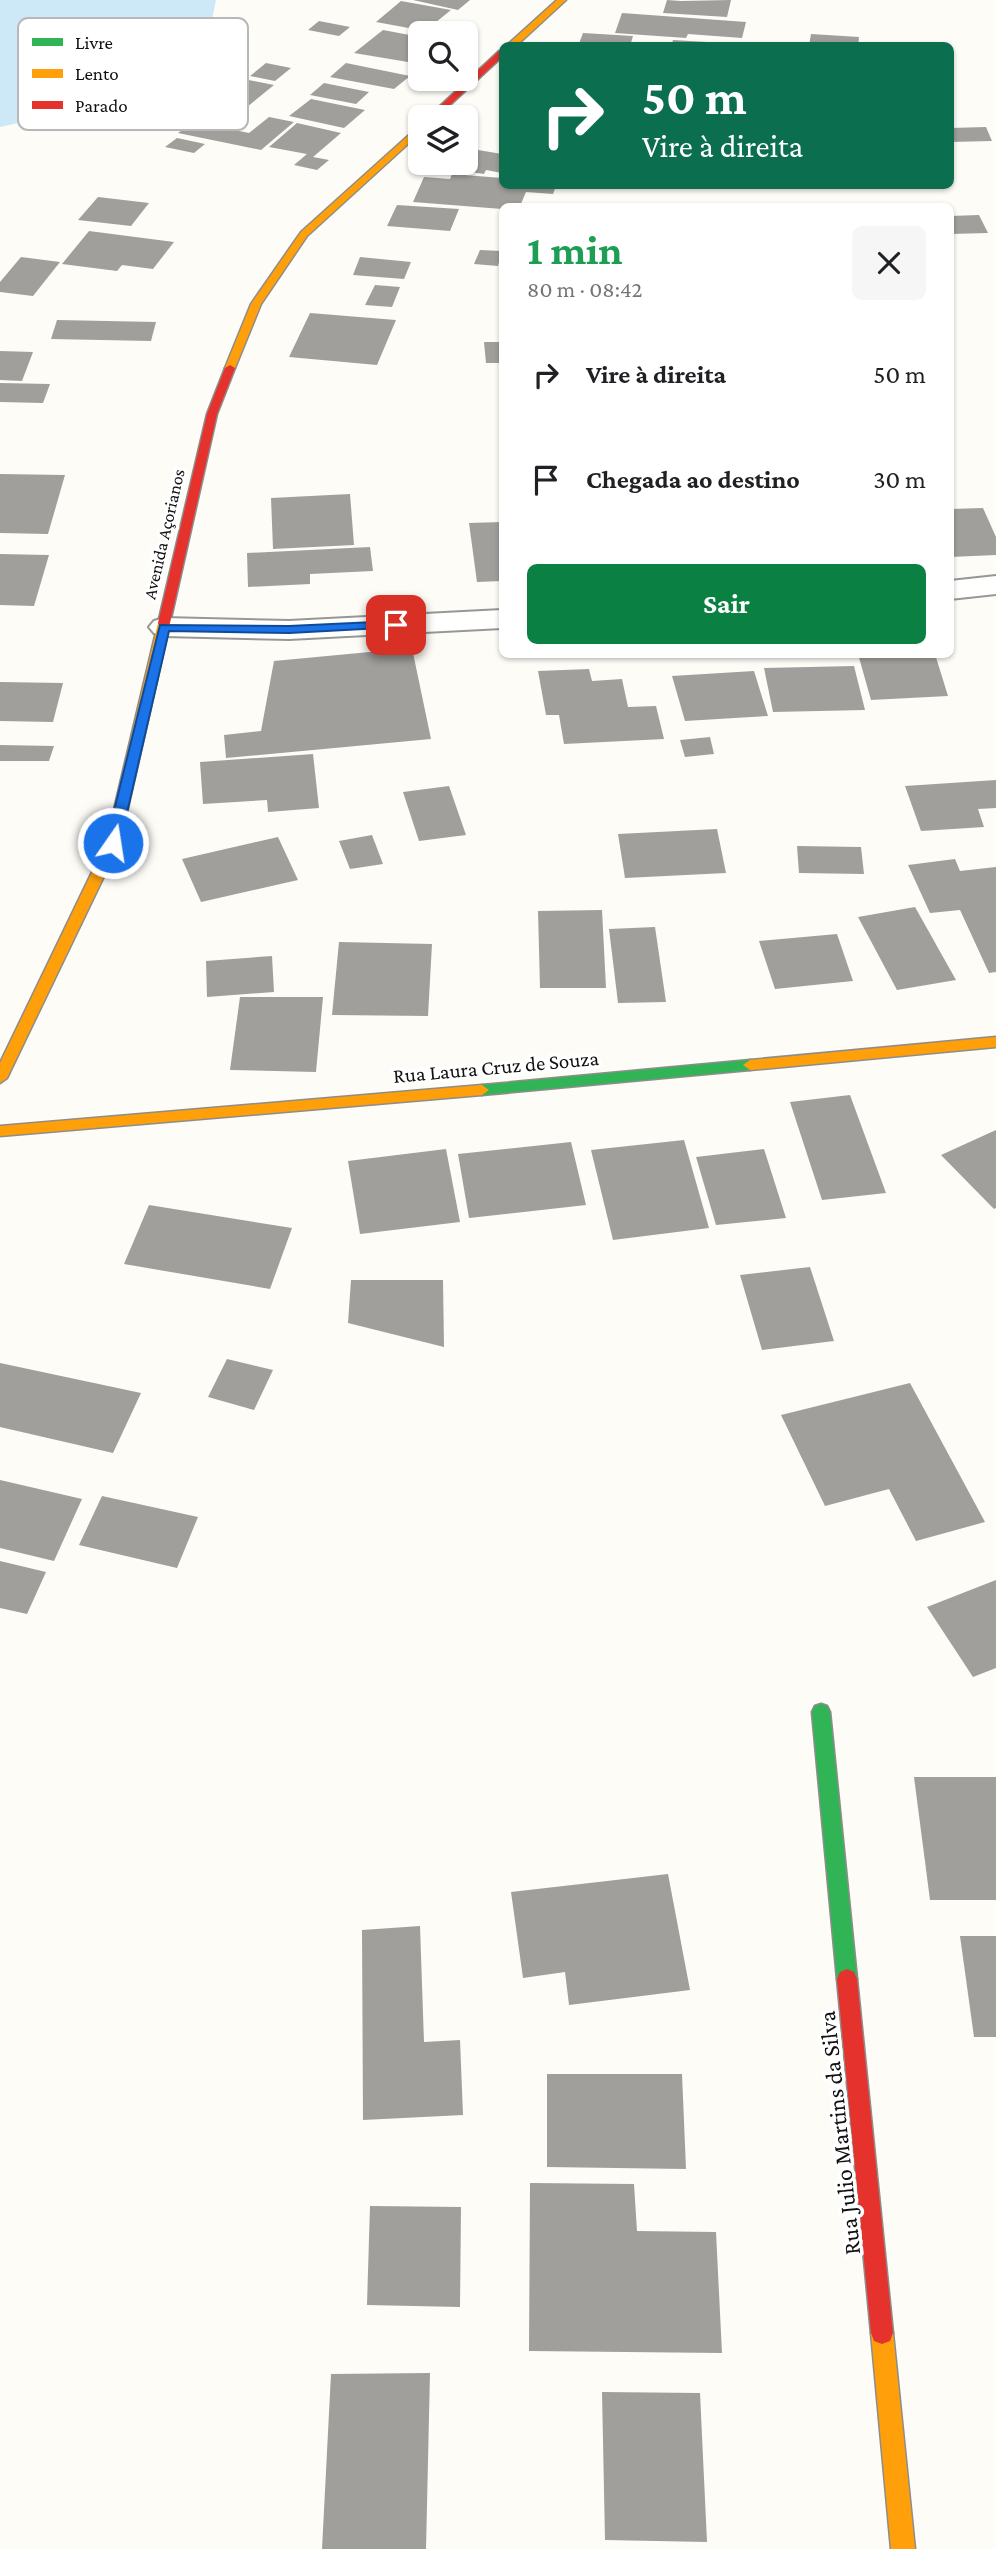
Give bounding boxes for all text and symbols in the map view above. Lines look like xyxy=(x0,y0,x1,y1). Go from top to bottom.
legend xyxy=(18,18,248,130)
map controls xyxy=(408,21,478,175)
button: search xyxy=(408,21,478,91)
text: Livre xyxy=(75,32,113,53)
text: Lento xyxy=(75,63,119,84)
icon: right xyxy=(527,70,618,161)
text: 50 m xyxy=(642,70,747,125)
text: Parado xyxy=(75,95,128,116)
button: layers xyxy=(408,105,478,175)
text: Vire à direita xyxy=(642,128,803,164)
text: 1 min xyxy=(527,226,623,273)
button: close xyxy=(852,226,926,300)
text: 80 m · 08:42 xyxy=(527,276,642,302)
icon: right xyxy=(527,356,565,394)
text: Vire à direita xyxy=(586,360,726,389)
text: 50 m xyxy=(873,360,926,389)
icon: arrive xyxy=(527,461,565,499)
text: Chegada ao destino xyxy=(586,465,800,494)
text: 30 m xyxy=(873,465,926,494)
street label: Avenida Açorianos xyxy=(139,467,189,601)
button: Sair xyxy=(527,564,926,644)
pin xyxy=(366,595,426,655)
icon: arrive xyxy=(377,606,415,644)
position arrow xyxy=(76,806,150,880)
street label: Rua Laura Cruz de Souza xyxy=(392,1046,600,1088)
street label: Rua Julio Martins da Silva xyxy=(813,2010,865,2256)

